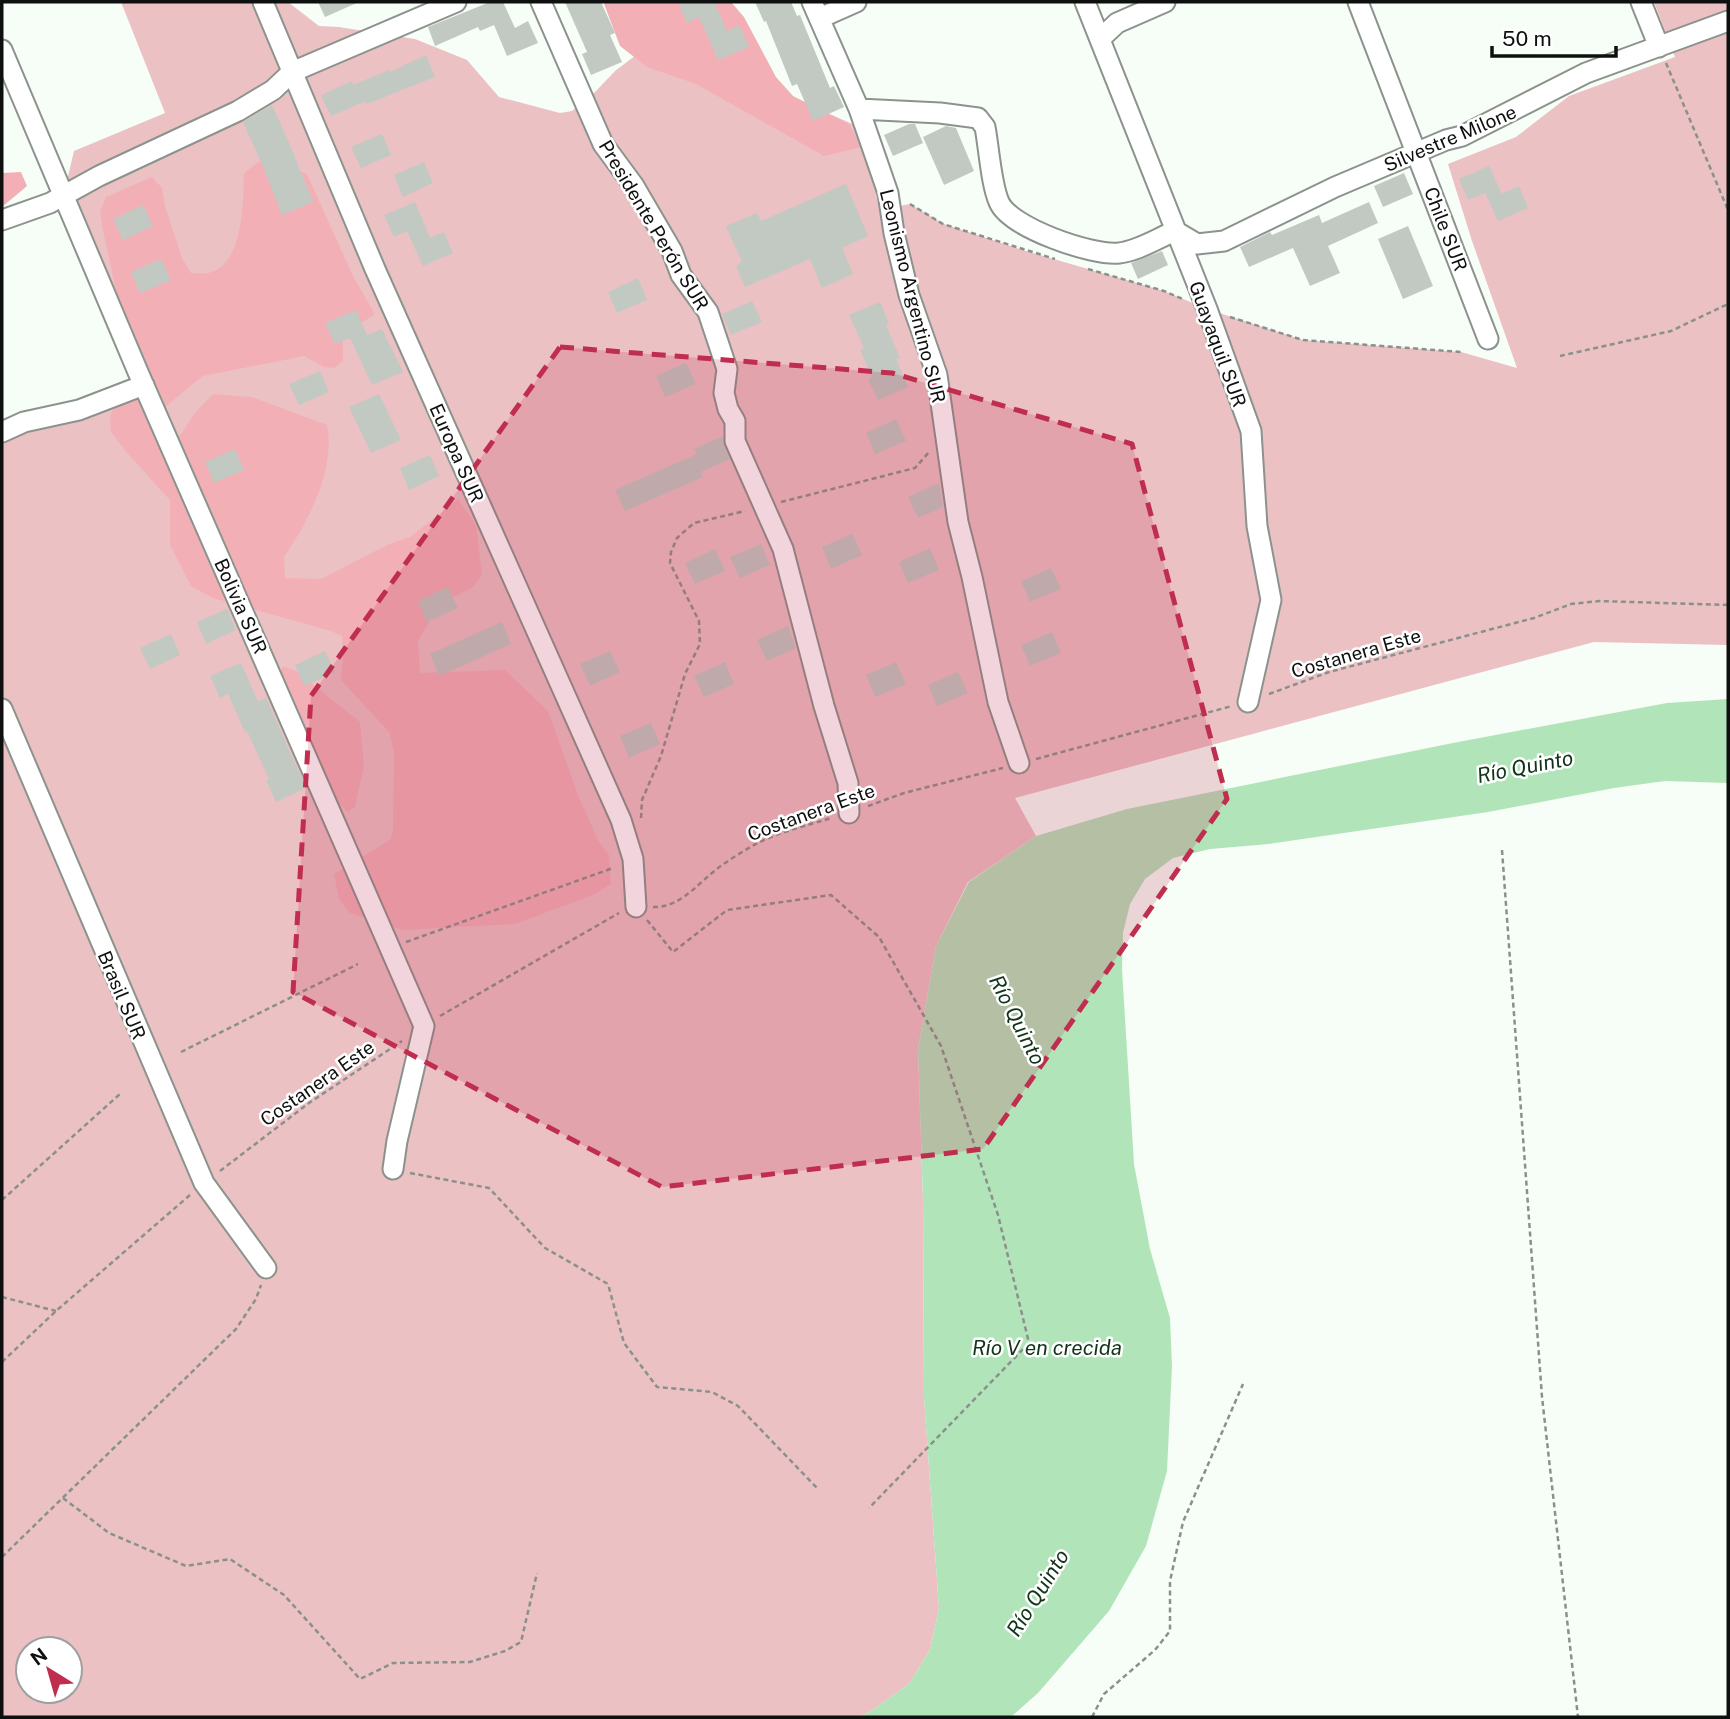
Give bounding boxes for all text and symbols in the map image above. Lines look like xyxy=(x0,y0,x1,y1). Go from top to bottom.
scale bar xyxy=(1492,14,1616,58)
text: 50 m xyxy=(1502,26,1552,51)
street label: Silvestre Milone xyxy=(1380,100,1520,176)
street label: Presidente Perón SUR xyxy=(594,136,714,314)
street label: Chile SUR xyxy=(1420,184,1472,274)
street label: Leonismo Argentino SUR xyxy=(876,187,950,405)
street label: Guayaquil SUR xyxy=(1185,278,1251,410)
street label: Europa SUR xyxy=(425,400,489,506)
street label: Bolivia SUR xyxy=(210,555,272,657)
street label: Costanera Este xyxy=(1289,624,1423,682)
water label: Río Quinto xyxy=(1475,745,1575,788)
street label: Costanera Este xyxy=(744,779,878,845)
street label: Brasil SUR xyxy=(94,947,150,1043)
water label: Río Quinto xyxy=(984,971,1051,1069)
street label: Costanera Este xyxy=(256,1036,378,1130)
water label: Río V en crecida xyxy=(972,1335,1122,1360)
water label: Río Quinto xyxy=(1001,1545,1074,1641)
north arrow xyxy=(14,1635,84,1705)
text: N xyxy=(26,1643,51,1670)

